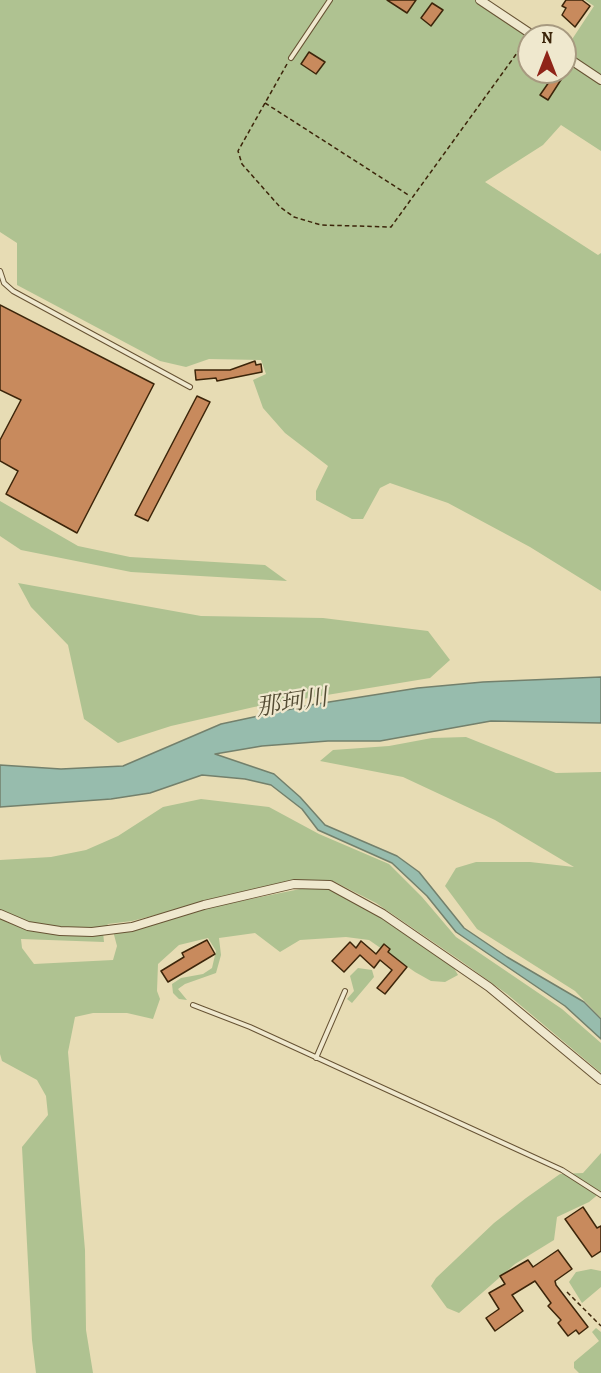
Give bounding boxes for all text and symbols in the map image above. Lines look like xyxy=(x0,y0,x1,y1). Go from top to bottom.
north arrow xyxy=(517,24,577,84)
text: N xyxy=(541,27,553,49)
water label: 那珂川 xyxy=(254,684,330,724)

